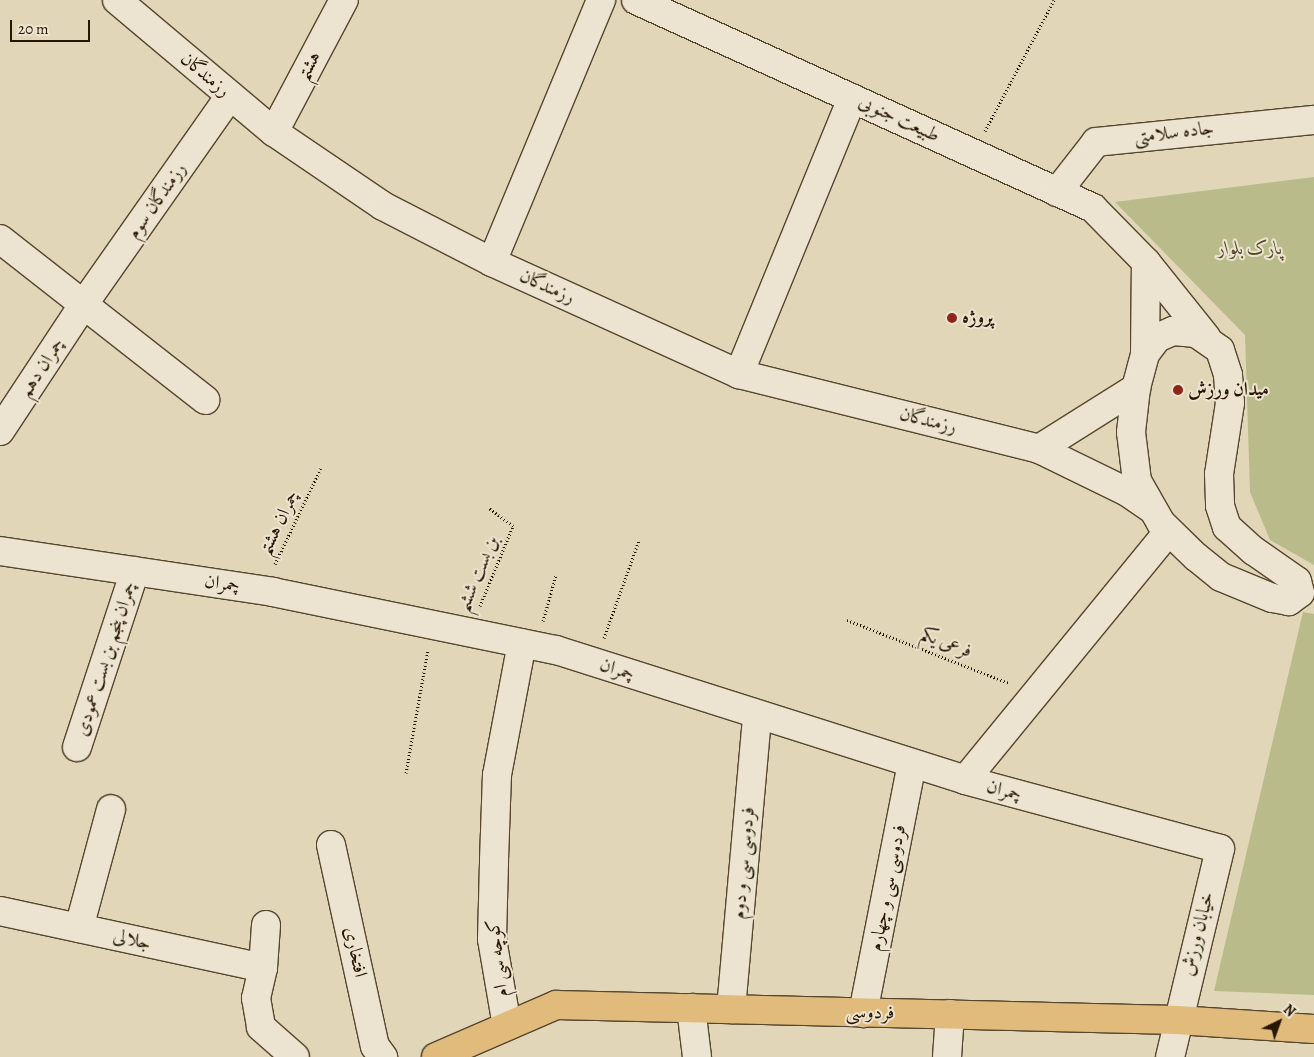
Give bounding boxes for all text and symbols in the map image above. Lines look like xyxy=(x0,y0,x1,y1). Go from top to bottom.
scale bar xyxy=(12,10,92,42)
text: 20 m xyxy=(18,19,49,39)
street label: هشتم xyxy=(292,47,326,85)
street label: رزمندگان xyxy=(175,48,235,102)
street label: طبیعت جنوبی xyxy=(855,90,943,148)
street label: جاده سلامتی xyxy=(1133,117,1215,149)
street label: رزمندگان سوم xyxy=(123,159,191,243)
park label: پارک بلوار xyxy=(1217,238,1283,260)
street label: رزمندگان xyxy=(516,265,578,309)
place label: پروژه xyxy=(962,307,993,329)
marker: پروژه xyxy=(946,312,958,324)
street label: چمران دهم xyxy=(14,334,70,402)
place label: میدان ورزش xyxy=(1188,379,1269,401)
marker: میدان ورزش xyxy=(1172,384,1184,396)
street label: رزمندگان xyxy=(897,403,959,439)
street label: چمران هشتم xyxy=(254,487,304,559)
street label: بن بست ششم xyxy=(452,532,504,616)
street label: چمران xyxy=(203,570,241,598)
street label: چمران پنجم بن بست عمودی xyxy=(70,579,142,739)
street label: فرعی یکم xyxy=(917,623,975,663)
street label: چمران xyxy=(597,654,637,686)
street label: چمران xyxy=(984,775,1024,807)
street label: فردوسی سی و دوم xyxy=(728,806,760,920)
street label: فردوسی سی و چهارم xyxy=(865,823,911,953)
street label: خیابان ورزش xyxy=(1177,890,1219,978)
street label: کوچه سی ام xyxy=(482,918,514,998)
street label: جلالی xyxy=(111,925,153,955)
street label: افتخاری xyxy=(339,925,371,979)
north arrow xyxy=(1254,997,1304,1047)
text: N xyxy=(1279,1000,1300,1021)
street label: فردوسی xyxy=(845,1001,895,1025)

